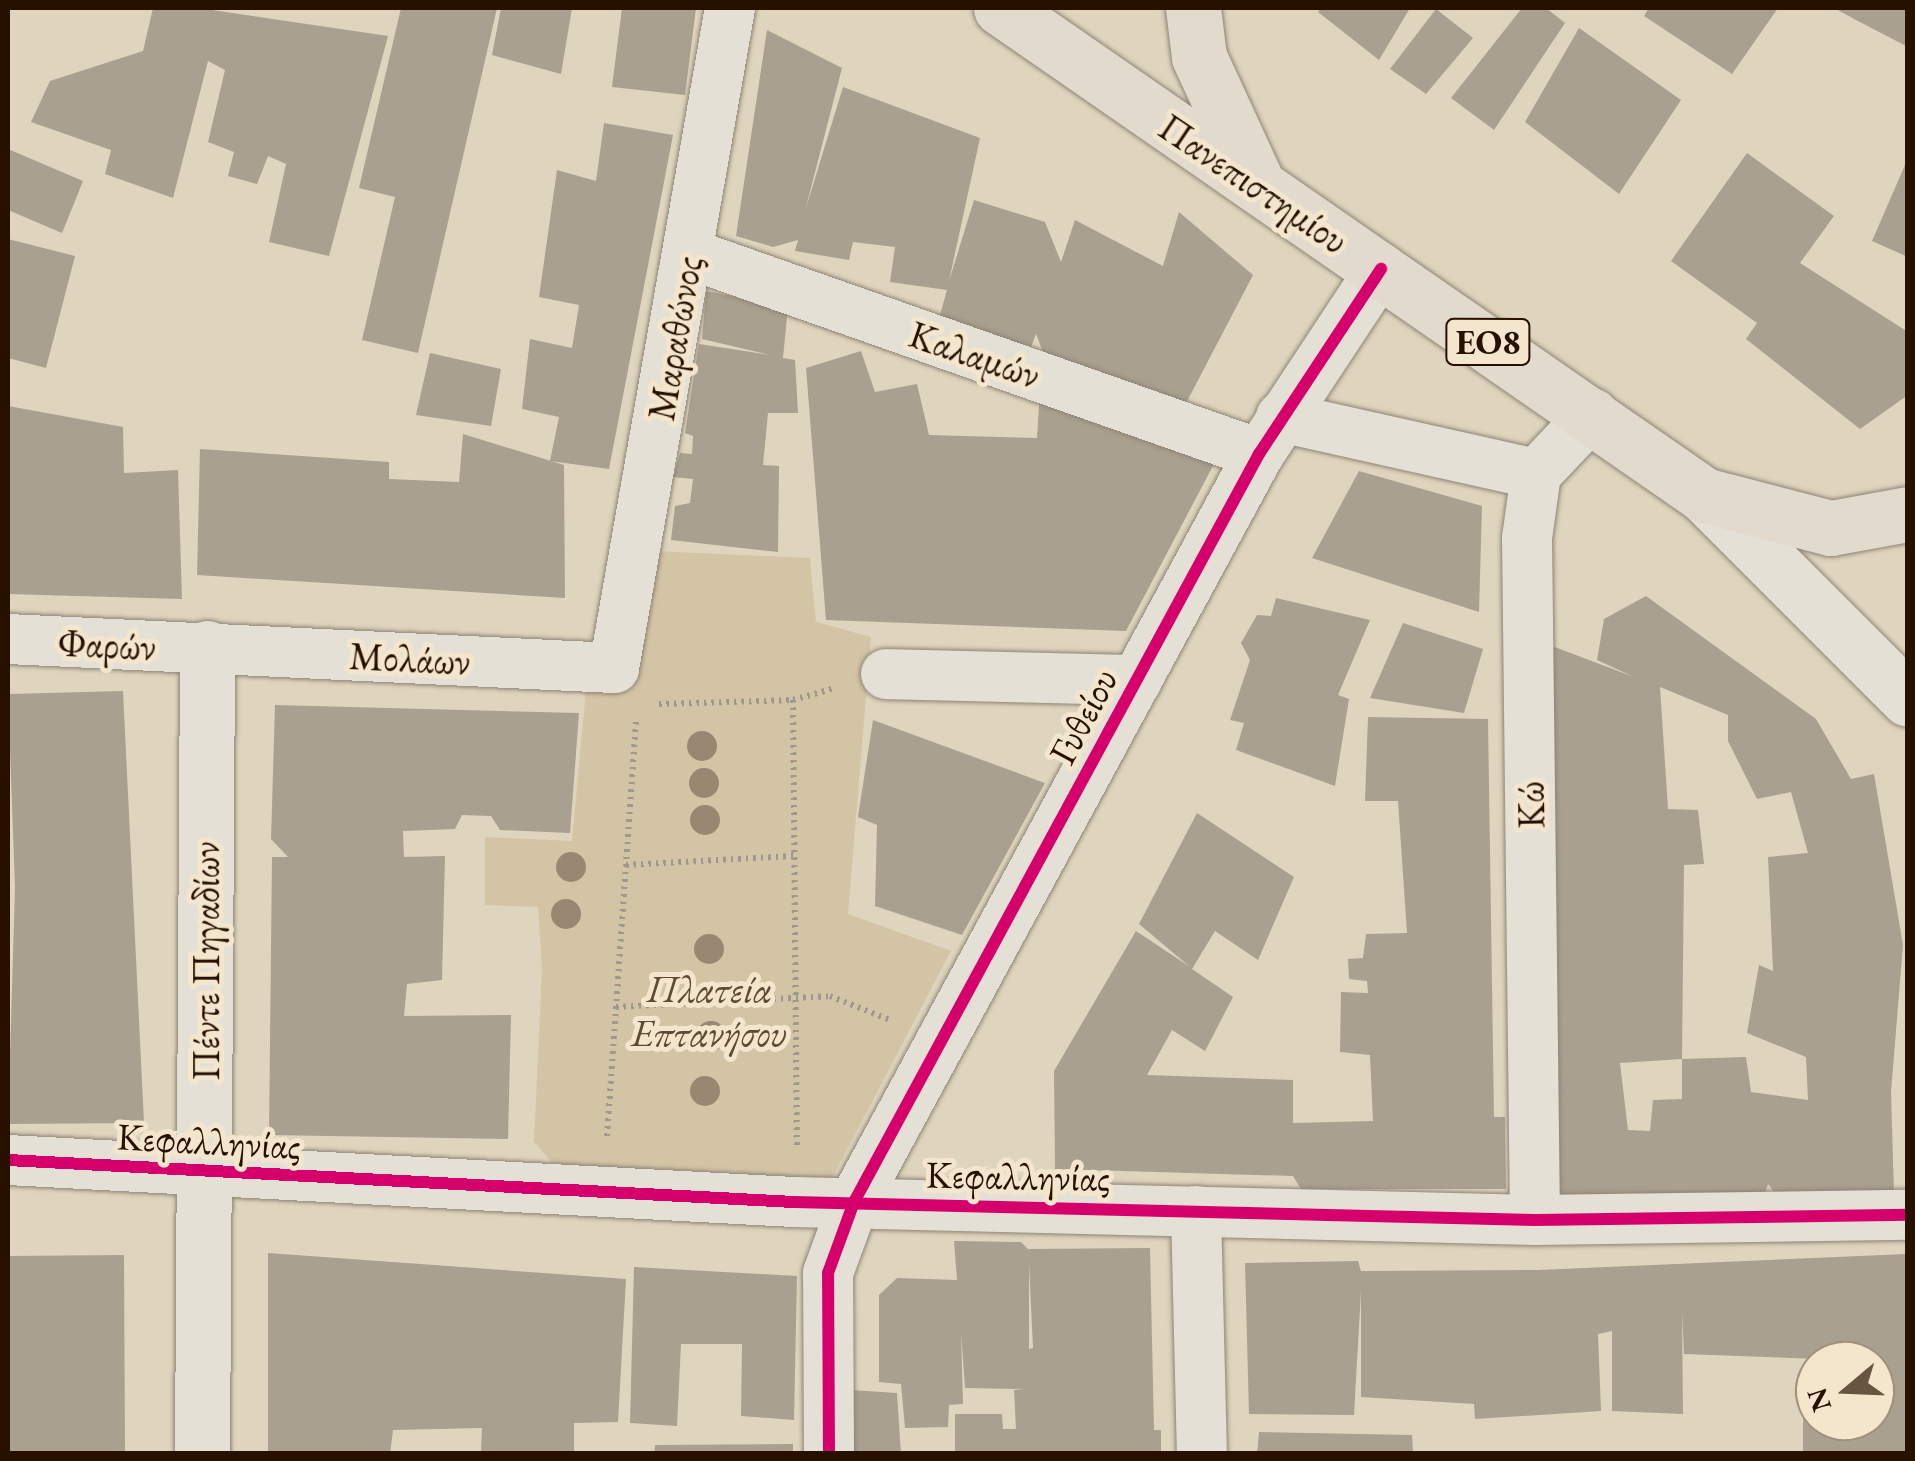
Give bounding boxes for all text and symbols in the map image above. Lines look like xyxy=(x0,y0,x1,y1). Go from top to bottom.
street label: Πανεπιστημίου xyxy=(1151,103,1357,263)
street label: Μαραθώνος xyxy=(637,252,711,424)
street label: Καλαμών xyxy=(904,310,1046,398)
road number: ΕΟ8 xyxy=(1443,312,1533,372)
street label: Φαρών xyxy=(57,619,157,669)
street label: Μολάων xyxy=(348,632,472,684)
street label: Γυθείου xyxy=(1039,660,1127,772)
street label: Κώ xyxy=(1507,781,1553,829)
street label: Πέντε Πηγαδίων xyxy=(182,841,228,1081)
park label: Πλατεία Επτανήσου xyxy=(632,966,786,1056)
street label: Κεφαλληνίας xyxy=(116,1113,302,1169)
street label: Κεφαλληνίας xyxy=(926,1152,1110,1200)
north arrow xyxy=(1795,1341,1895,1441)
text: N xyxy=(1798,1384,1839,1417)

